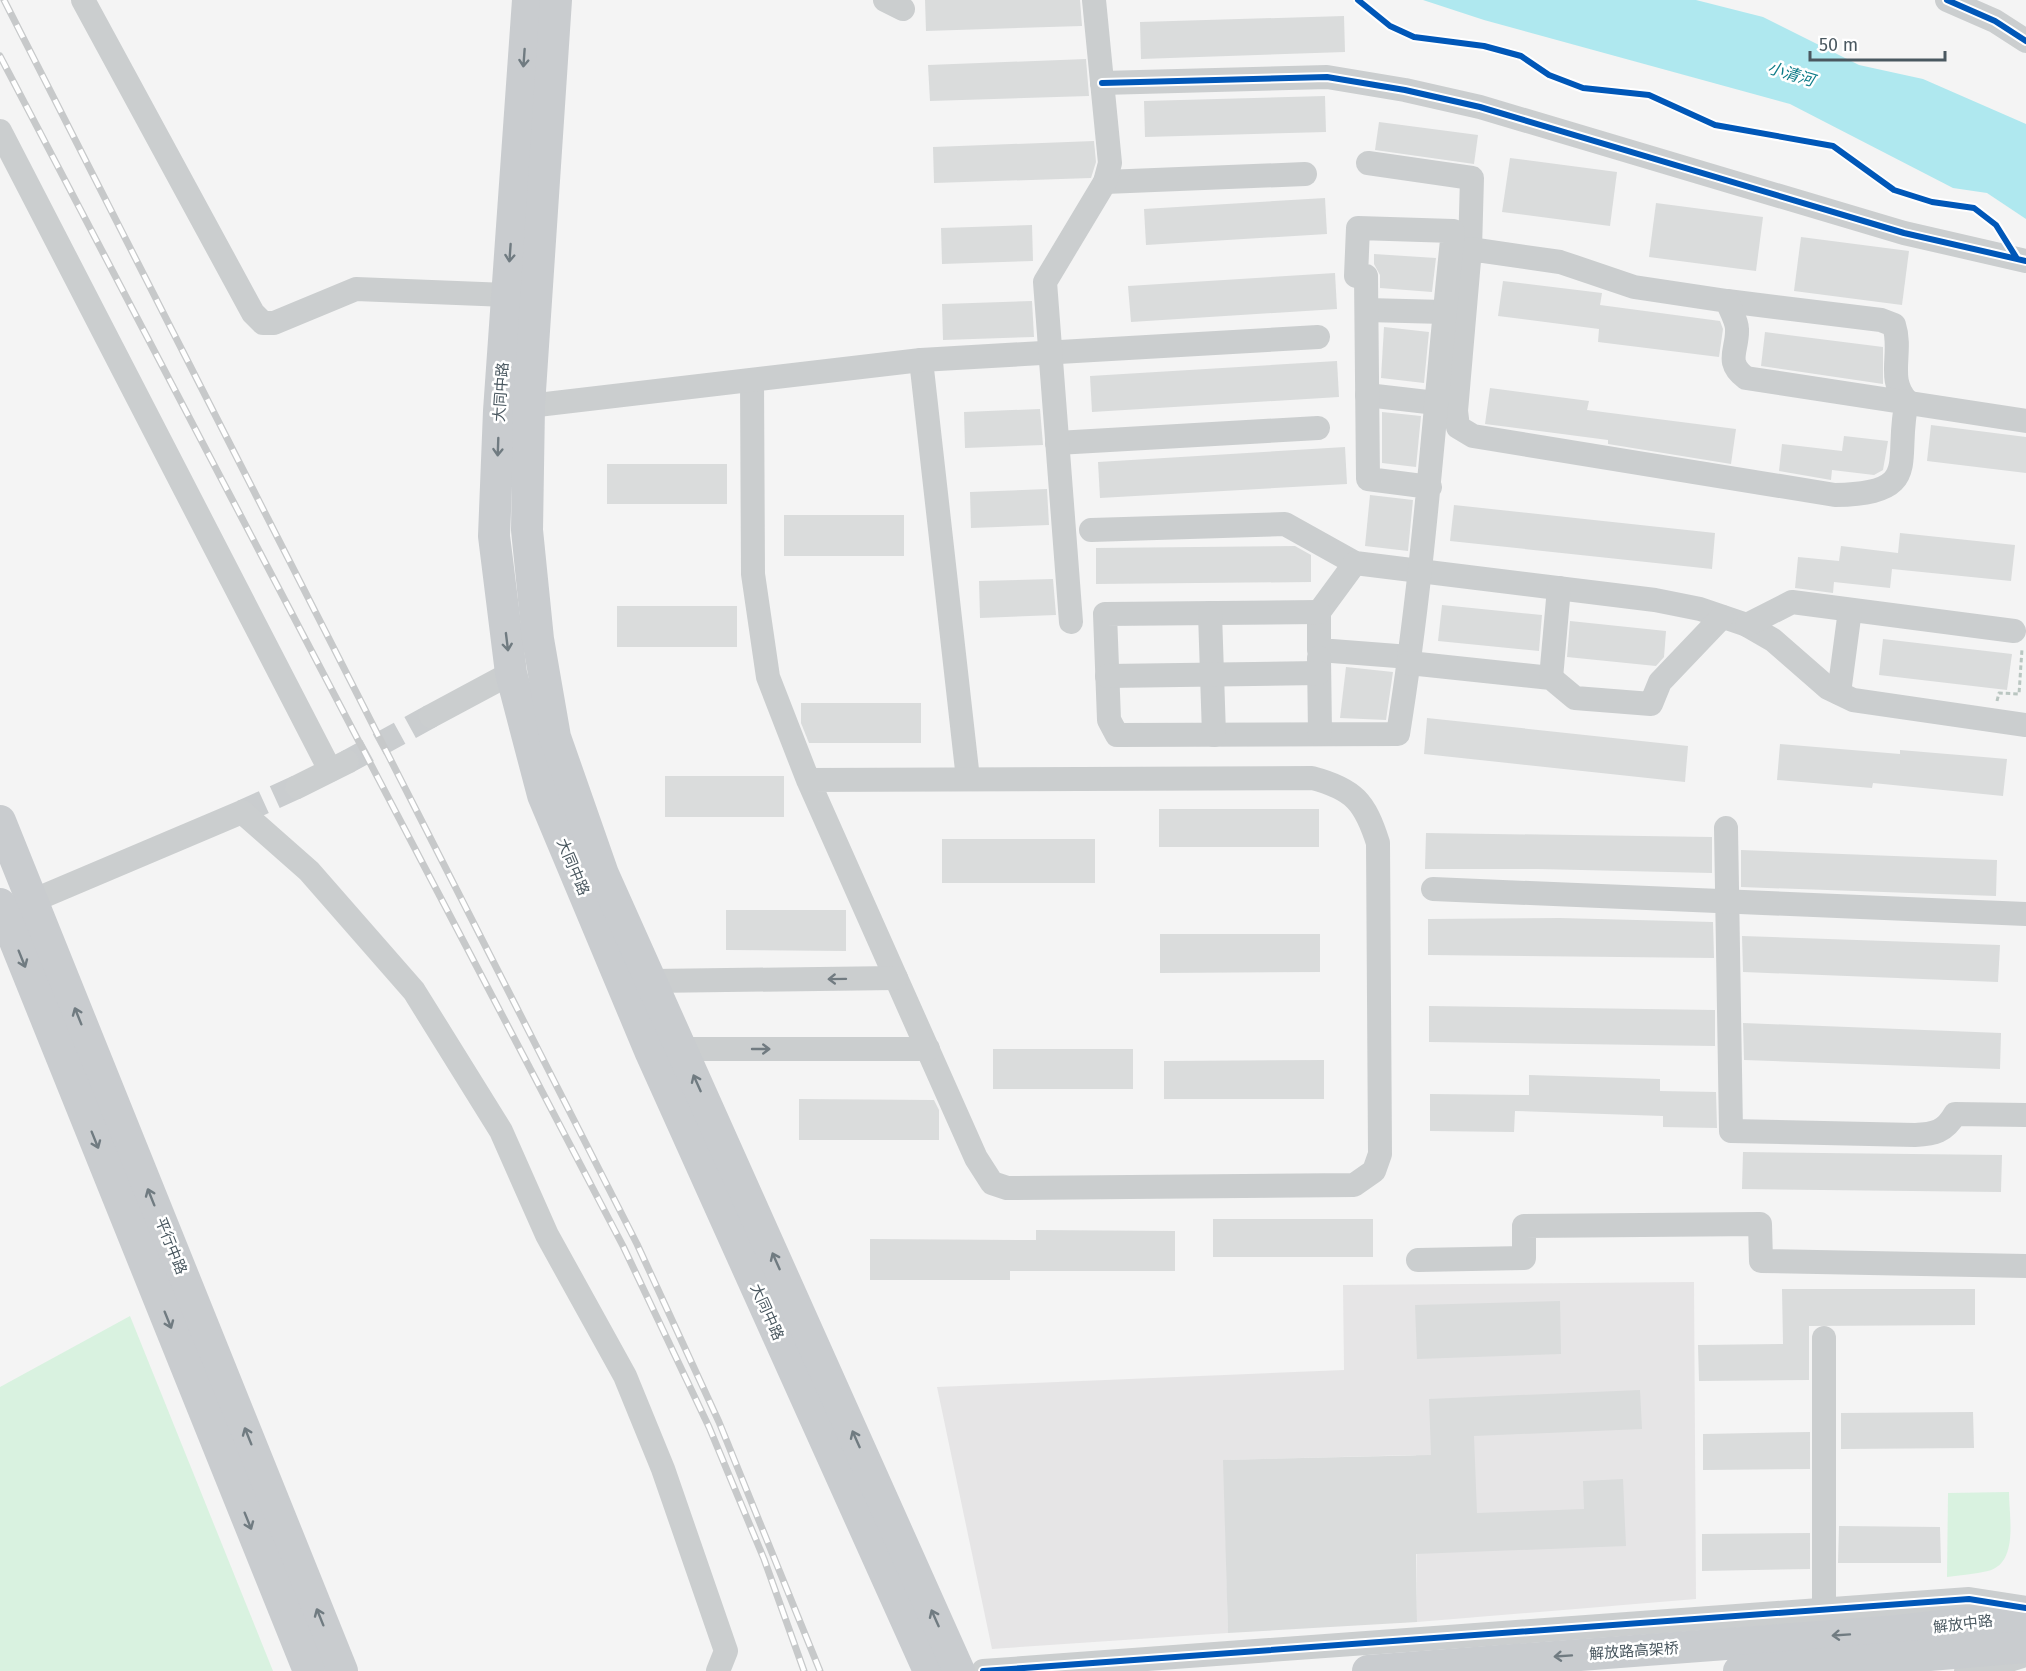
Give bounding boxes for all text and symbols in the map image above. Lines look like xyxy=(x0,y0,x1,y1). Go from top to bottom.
scale bar xyxy=(1810,24,1945,62)
text: 50 m xyxy=(1819,34,1858,56)
one-way arrow xyxy=(518,48,529,68)
water label: 小清河 xyxy=(1765,58,1820,91)
one-way arrow xyxy=(504,242,515,262)
street label: 大同中路 xyxy=(490,361,512,423)
one-way arrow xyxy=(492,437,503,457)
one-way arrow xyxy=(502,631,513,651)
street label: 大同中路 xyxy=(553,836,593,898)
one-way arrow xyxy=(17,949,28,967)
one-way arrow xyxy=(828,973,848,985)
one-way arrow xyxy=(72,1007,83,1025)
one-way arrow xyxy=(751,1043,771,1055)
one-way arrow xyxy=(691,1075,702,1093)
one-way arrow xyxy=(90,1130,101,1148)
one-way arrow xyxy=(145,1188,156,1206)
street label: 平行中路 xyxy=(151,1215,191,1277)
one-way arrow xyxy=(770,1253,782,1271)
street label: 大同中路 xyxy=(747,1281,787,1343)
one-way arrow xyxy=(163,1311,174,1329)
one-way arrow xyxy=(241,1427,252,1446)
one-way arrow xyxy=(849,1431,861,1449)
one-way arrow xyxy=(243,1511,254,1529)
one-way arrow xyxy=(314,1608,325,1626)
one-way arrow xyxy=(929,1609,940,1627)
street label: 解放中路 xyxy=(1932,1611,1994,1637)
one-way arrow xyxy=(1832,1630,1852,1641)
street label: 解放路高架桥 xyxy=(1588,1639,1680,1663)
one-way arrow xyxy=(1553,1651,1573,1662)

